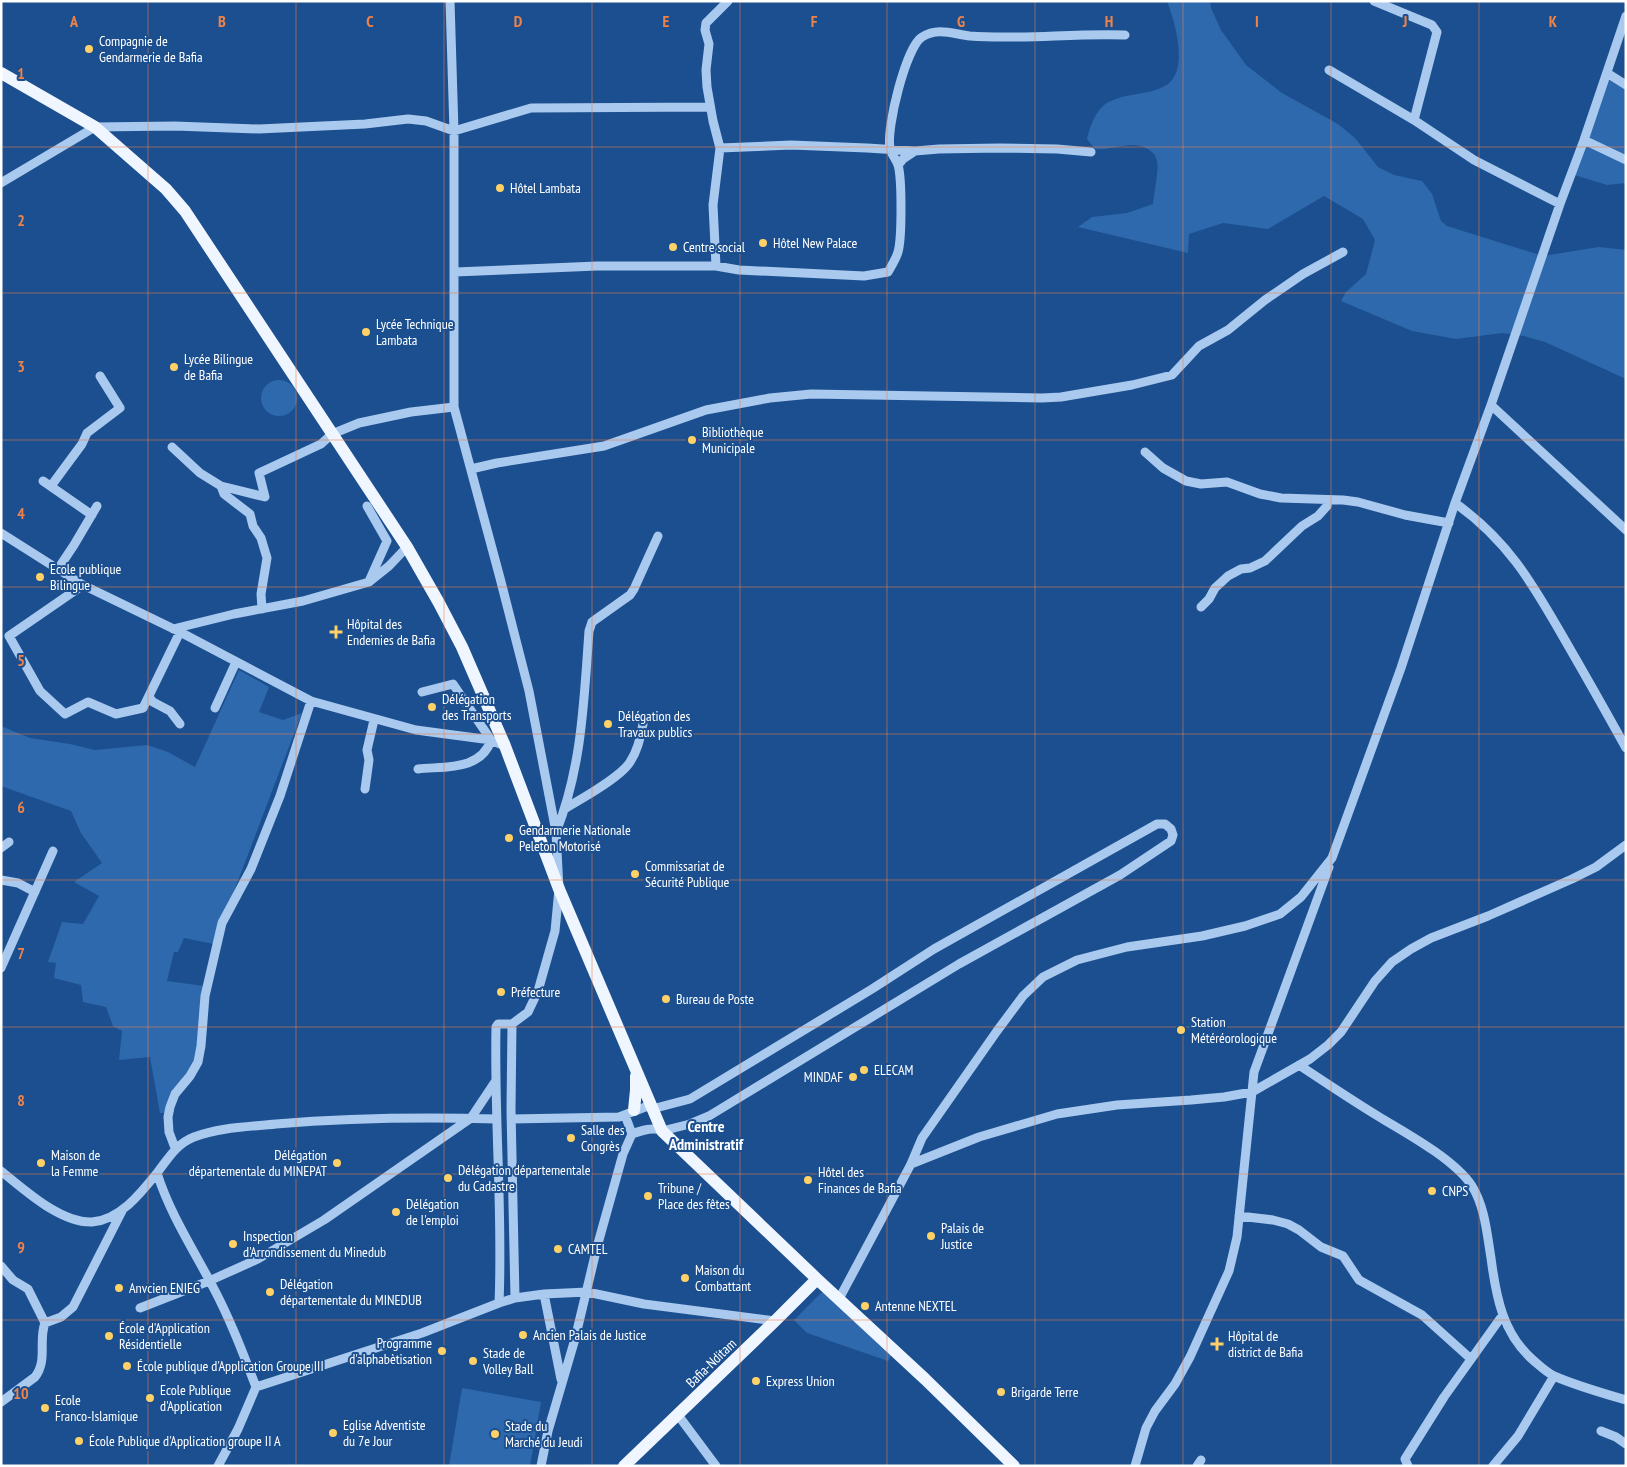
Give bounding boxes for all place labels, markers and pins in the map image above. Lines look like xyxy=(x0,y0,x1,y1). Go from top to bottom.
place label: Compagnie de Gendarmerie de Bafia xyxy=(99,32,203,66)
marker: Compagnie de Gendarmerie de Bafia xyxy=(83,43,95,55)
place label: Hôtel Lambata xyxy=(510,179,581,197)
marker: Hôtel Lambata xyxy=(494,182,506,194)
place label: Hôtel New Palace xyxy=(773,234,858,252)
marker: Hôtel New Palace xyxy=(757,237,769,249)
place label: Centre social xyxy=(683,238,746,256)
marker: Centre social xyxy=(667,241,679,253)
place label: Lycée Technique Lambata xyxy=(376,315,454,349)
marker: Lycée Technique Lambata xyxy=(360,326,372,338)
place label: Lycée Bilingue de Bafia xyxy=(184,350,253,384)
marker: Lycée Bilingue de Bafia xyxy=(168,361,180,373)
place label: Bibliothèque Municipale xyxy=(702,423,764,457)
marker: Bibliothèque Municipale xyxy=(686,434,698,446)
place label: Ecole publique Bilingue xyxy=(50,560,121,594)
marker: Ecole publique Bilingue xyxy=(34,571,46,583)
place label: Hôpital des Endemies de Bafia xyxy=(347,615,435,649)
marker: Hôpital des Endemies de Bafia xyxy=(329,625,343,639)
place label: Délégation des Transports xyxy=(442,690,512,724)
marker: Délégation des Transports xyxy=(426,701,438,713)
place label: Délégation des Travaux publics xyxy=(618,707,693,741)
marker: Délégation des Travaux publics xyxy=(602,718,614,730)
place label: Gendarmerie Nationale Peleton Motorisé xyxy=(519,821,631,855)
marker: Gendarmerie Nationale Peleton Motorisé xyxy=(503,832,515,844)
place label: Commissariat de Sécurité Publique xyxy=(645,857,730,891)
marker: Commissariat de Sécurité Publique xyxy=(629,868,641,880)
place label: Préfecture xyxy=(511,983,560,1001)
marker: Préfecture xyxy=(495,986,507,998)
place label: Bureau de Poste xyxy=(676,990,754,1008)
marker: Bureau de Poste xyxy=(660,993,672,1005)
place label: Station Météréorologique xyxy=(1191,1013,1277,1047)
marker: Station Météréorologique xyxy=(1175,1024,1187,1036)
place label: ELECAM xyxy=(874,1061,914,1079)
marker: ELECAM xyxy=(858,1064,870,1076)
place label: MINDAF xyxy=(804,1068,843,1086)
marker: MINDAF xyxy=(847,1071,859,1083)
place label: Salle des Congrès xyxy=(581,1121,625,1155)
marker: Salle des Congrès xyxy=(565,1132,577,1144)
place label: Maison de la Femme xyxy=(51,1146,101,1180)
place label: Délégation départementale du MINEPAT xyxy=(189,1146,328,1180)
marker: Maison de la Femme xyxy=(35,1157,47,1169)
marker: Délégation départementale du MINEPAT xyxy=(331,1157,343,1169)
place label: Délégation départementale du Cadastre xyxy=(458,1161,591,1195)
place label: Hôtel des Finances de Bafia xyxy=(818,1163,902,1197)
marker: Délégation départementale du Cadastre xyxy=(442,1172,454,1184)
marker: Hôtel des Finances de Bafia xyxy=(802,1174,814,1186)
place label: Tribune / Place des fêtes xyxy=(658,1179,730,1213)
place label: CNPS xyxy=(1442,1182,1468,1200)
marker: CNPS xyxy=(1426,1185,1438,1197)
marker: Tribune / Place des fêtes xyxy=(642,1190,654,1202)
place label: Délégation de l'emploi xyxy=(406,1195,459,1229)
marker: Délégation de l'emploi xyxy=(390,1206,402,1218)
place label: Palais de Justice xyxy=(940,1219,984,1253)
place label: Inspection d'Arrondissement du Minedub xyxy=(243,1227,386,1261)
marker: Palais de Justice xyxy=(925,1230,937,1242)
marker: Inspection d'Arrondissement du Minedub xyxy=(227,1238,239,1250)
place label: CAMTEL xyxy=(568,1240,608,1258)
marker: CAMTEL xyxy=(552,1243,564,1255)
place label: Maison du Combattant xyxy=(695,1261,751,1295)
marker: Maison du Combattant xyxy=(679,1272,691,1284)
place label: Délégation départementale du MINEDUB xyxy=(280,1275,422,1309)
place label: Anvcien ENIEG xyxy=(129,1279,200,1297)
marker: Anvcien ENIEG xyxy=(113,1282,125,1294)
marker: Délégation départementale du MINEDUB xyxy=(264,1286,276,1298)
place label: Antenne NEXTEL xyxy=(875,1297,957,1315)
marker: Antenne NEXTEL xyxy=(859,1300,871,1312)
place label: École d'Application Résidentielle xyxy=(119,1319,210,1353)
place label: Ancien Palais de Justice xyxy=(533,1326,646,1344)
place label: Hôpital de district de Bafia xyxy=(1228,1327,1303,1361)
marker: Ancien Palais de Justice xyxy=(517,1329,529,1341)
marker: École d'Application Résidentielle xyxy=(103,1330,115,1342)
place label: Programme d'alphabètisation xyxy=(349,1334,432,1368)
marker: Hôpital de district de Bafia xyxy=(1210,1337,1224,1351)
place label: Stade de Volley Ball xyxy=(482,1344,534,1378)
marker: Programme d'alphabètisation xyxy=(436,1345,448,1357)
marker: Stade de Volley Ball xyxy=(467,1355,479,1367)
place label: École publique d'Application Groupe III xyxy=(137,1357,324,1375)
marker: École publique d'Application Groupe III xyxy=(121,1360,133,1372)
place label: Express Union xyxy=(766,1372,835,1390)
marker: Express Union xyxy=(750,1375,762,1387)
place label: Ecole Publique d'Application xyxy=(160,1381,231,1415)
place label: Brigarde Terre xyxy=(1011,1383,1079,1401)
marker: Brigarde Terre xyxy=(995,1386,1007,1398)
place label: Ecole Franco-Islamique xyxy=(55,1391,138,1425)
marker: Ecole Publique d'Application xyxy=(144,1392,156,1404)
marker: Ecole Franco-Islamique xyxy=(39,1402,51,1414)
place label: Eglise Adventiste du 7e Jour xyxy=(343,1416,426,1450)
place label: Stade du Marché du Jeudi xyxy=(505,1417,583,1451)
marker: Eglise Adventiste du 7e Jour xyxy=(327,1427,339,1439)
marker: Stade du Marché du Jeudi xyxy=(489,1428,501,1440)
place label: École Publique d'Application groupe II A xyxy=(89,1432,281,1450)
marker: École Publique d'Application groupe II A xyxy=(73,1435,85,1447)

